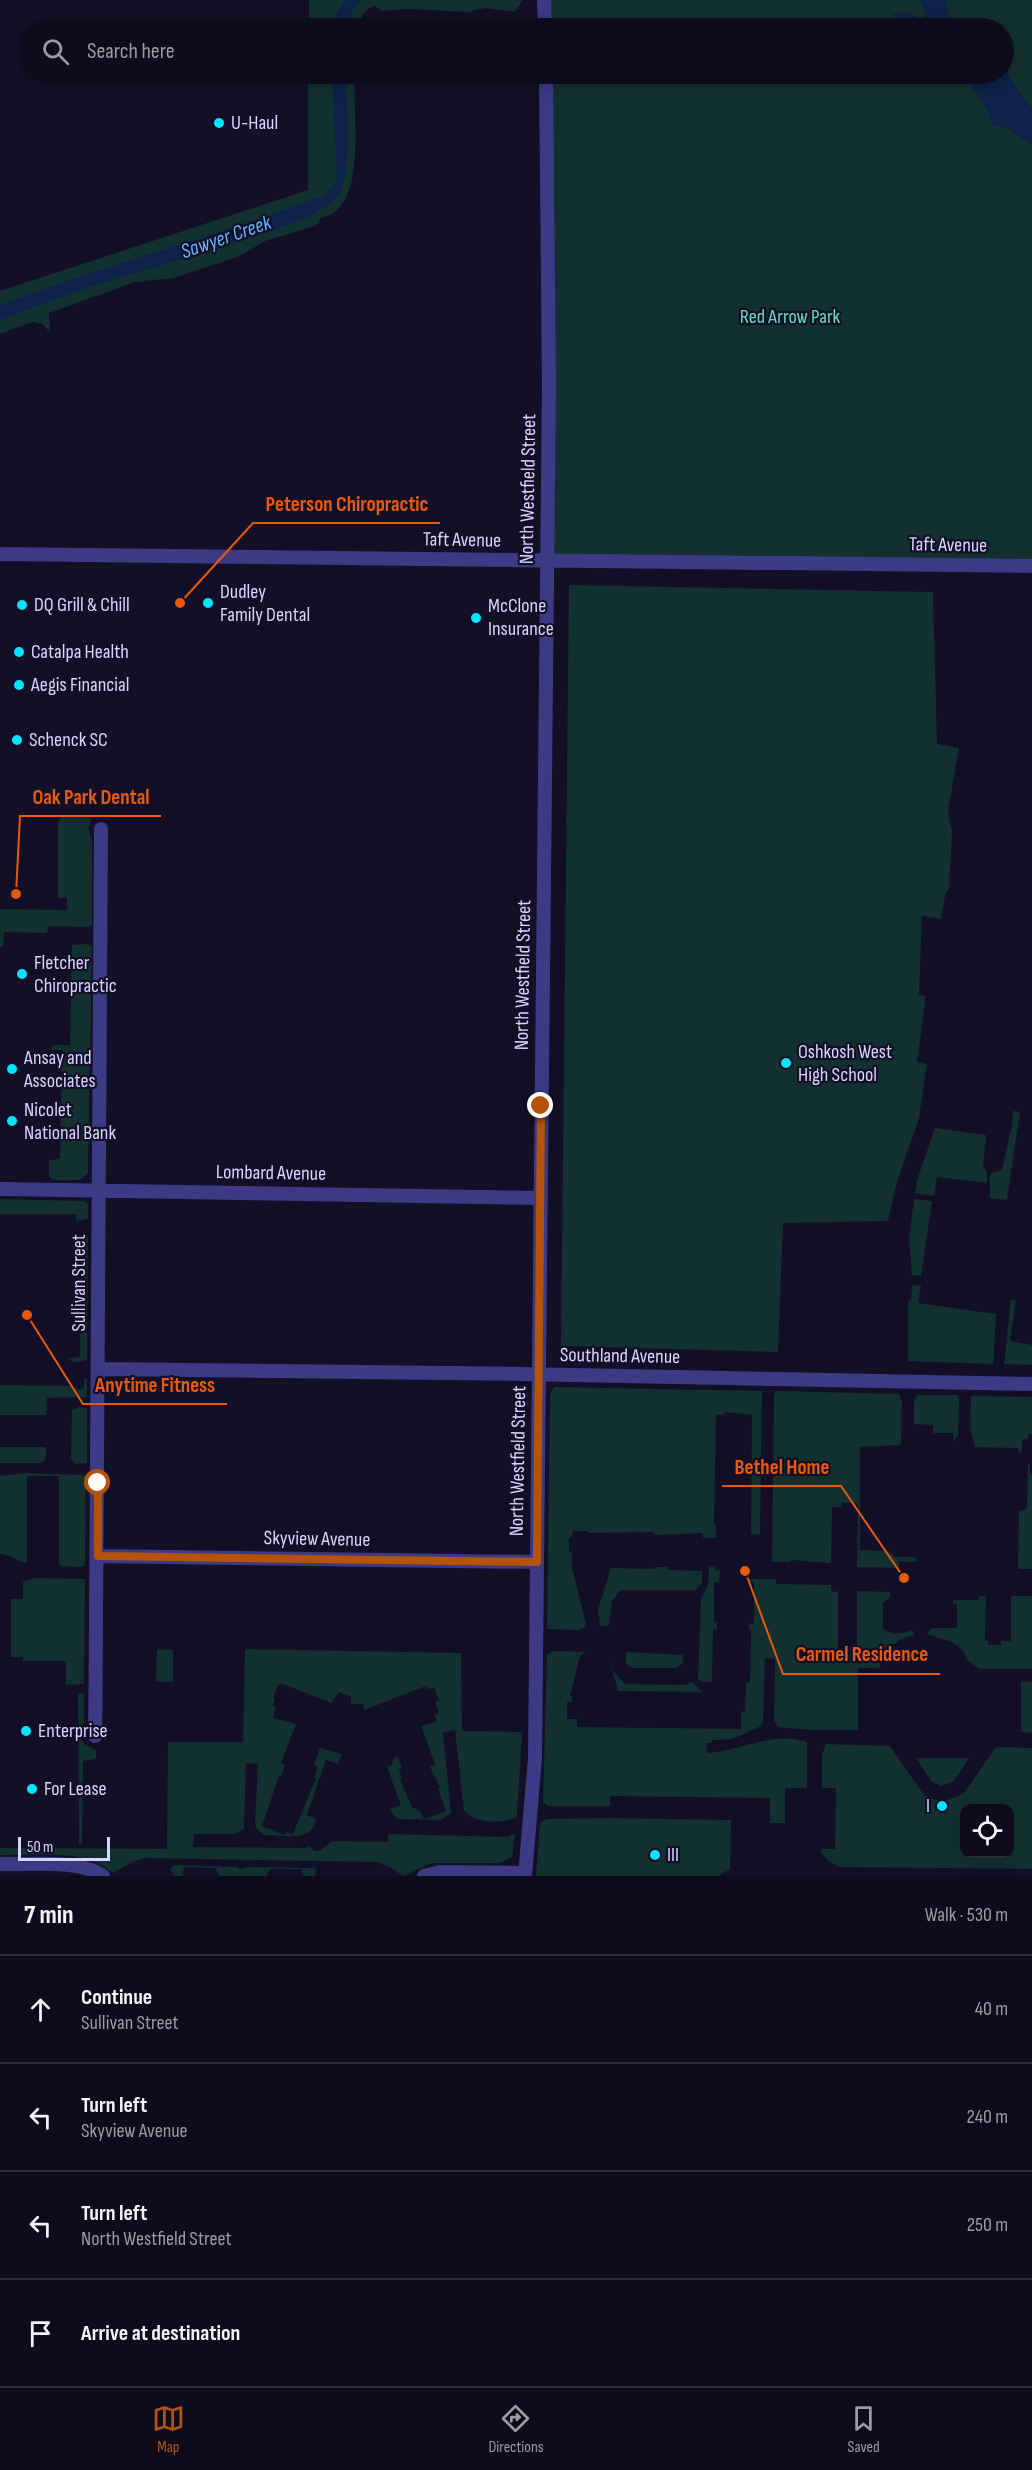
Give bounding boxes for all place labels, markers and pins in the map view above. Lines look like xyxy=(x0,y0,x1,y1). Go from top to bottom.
place label: U-Haul xyxy=(231,111,278,135)
marker: U-Haul xyxy=(212,116,226,130)
callout: Peterson Chiropractic xyxy=(253,484,440,523)
place label: Dudley Family Dental xyxy=(220,580,310,627)
place label: DQ Grill & Chill xyxy=(34,593,130,617)
place label: McClone Insurance xyxy=(488,594,554,641)
marker: Dudley Family Dental xyxy=(201,596,215,610)
marker: DQ Grill & Chill xyxy=(15,598,29,612)
marker: McClone Insurance xyxy=(469,611,483,625)
place label: Catalpa Health xyxy=(31,640,129,664)
marker: Catalpa Health xyxy=(12,645,26,659)
place label: Aegis Financial xyxy=(30,673,130,697)
marker: Aegis Financial xyxy=(12,678,26,692)
place label: Schenck SC xyxy=(29,728,108,752)
marker: Schenck SC xyxy=(10,733,24,747)
callout: Oak Park Dental xyxy=(20,777,161,816)
place label: Fletcher Chiropractic xyxy=(34,951,117,998)
marker: Fletcher Chiropractic xyxy=(15,967,29,981)
place label: Oshkosh West High School xyxy=(798,1040,892,1087)
place label: Ansay and Associates xyxy=(23,1046,96,1093)
marker: Oshkosh West High School xyxy=(779,1056,793,1070)
marker: Ansay and Associates xyxy=(5,1062,19,1076)
place label: Nicolet National Bank xyxy=(24,1098,116,1145)
marker: Nicolet National Bank xyxy=(5,1114,19,1128)
callout: Anytime Fitness xyxy=(83,1365,227,1404)
callout: Bethel Home xyxy=(722,1447,841,1486)
callout: Carmel Residence xyxy=(783,1635,940,1674)
place label: Enterprise xyxy=(38,1719,108,1743)
marker: Enterprise xyxy=(19,1724,33,1738)
place label: For Lease xyxy=(44,1777,107,1801)
marker: For Lease xyxy=(25,1782,39,1796)
place label: I xyxy=(926,1794,930,1818)
marker: I xyxy=(935,1799,949,1813)
place label: III xyxy=(667,1843,679,1867)
marker: III xyxy=(648,1848,662,1862)

